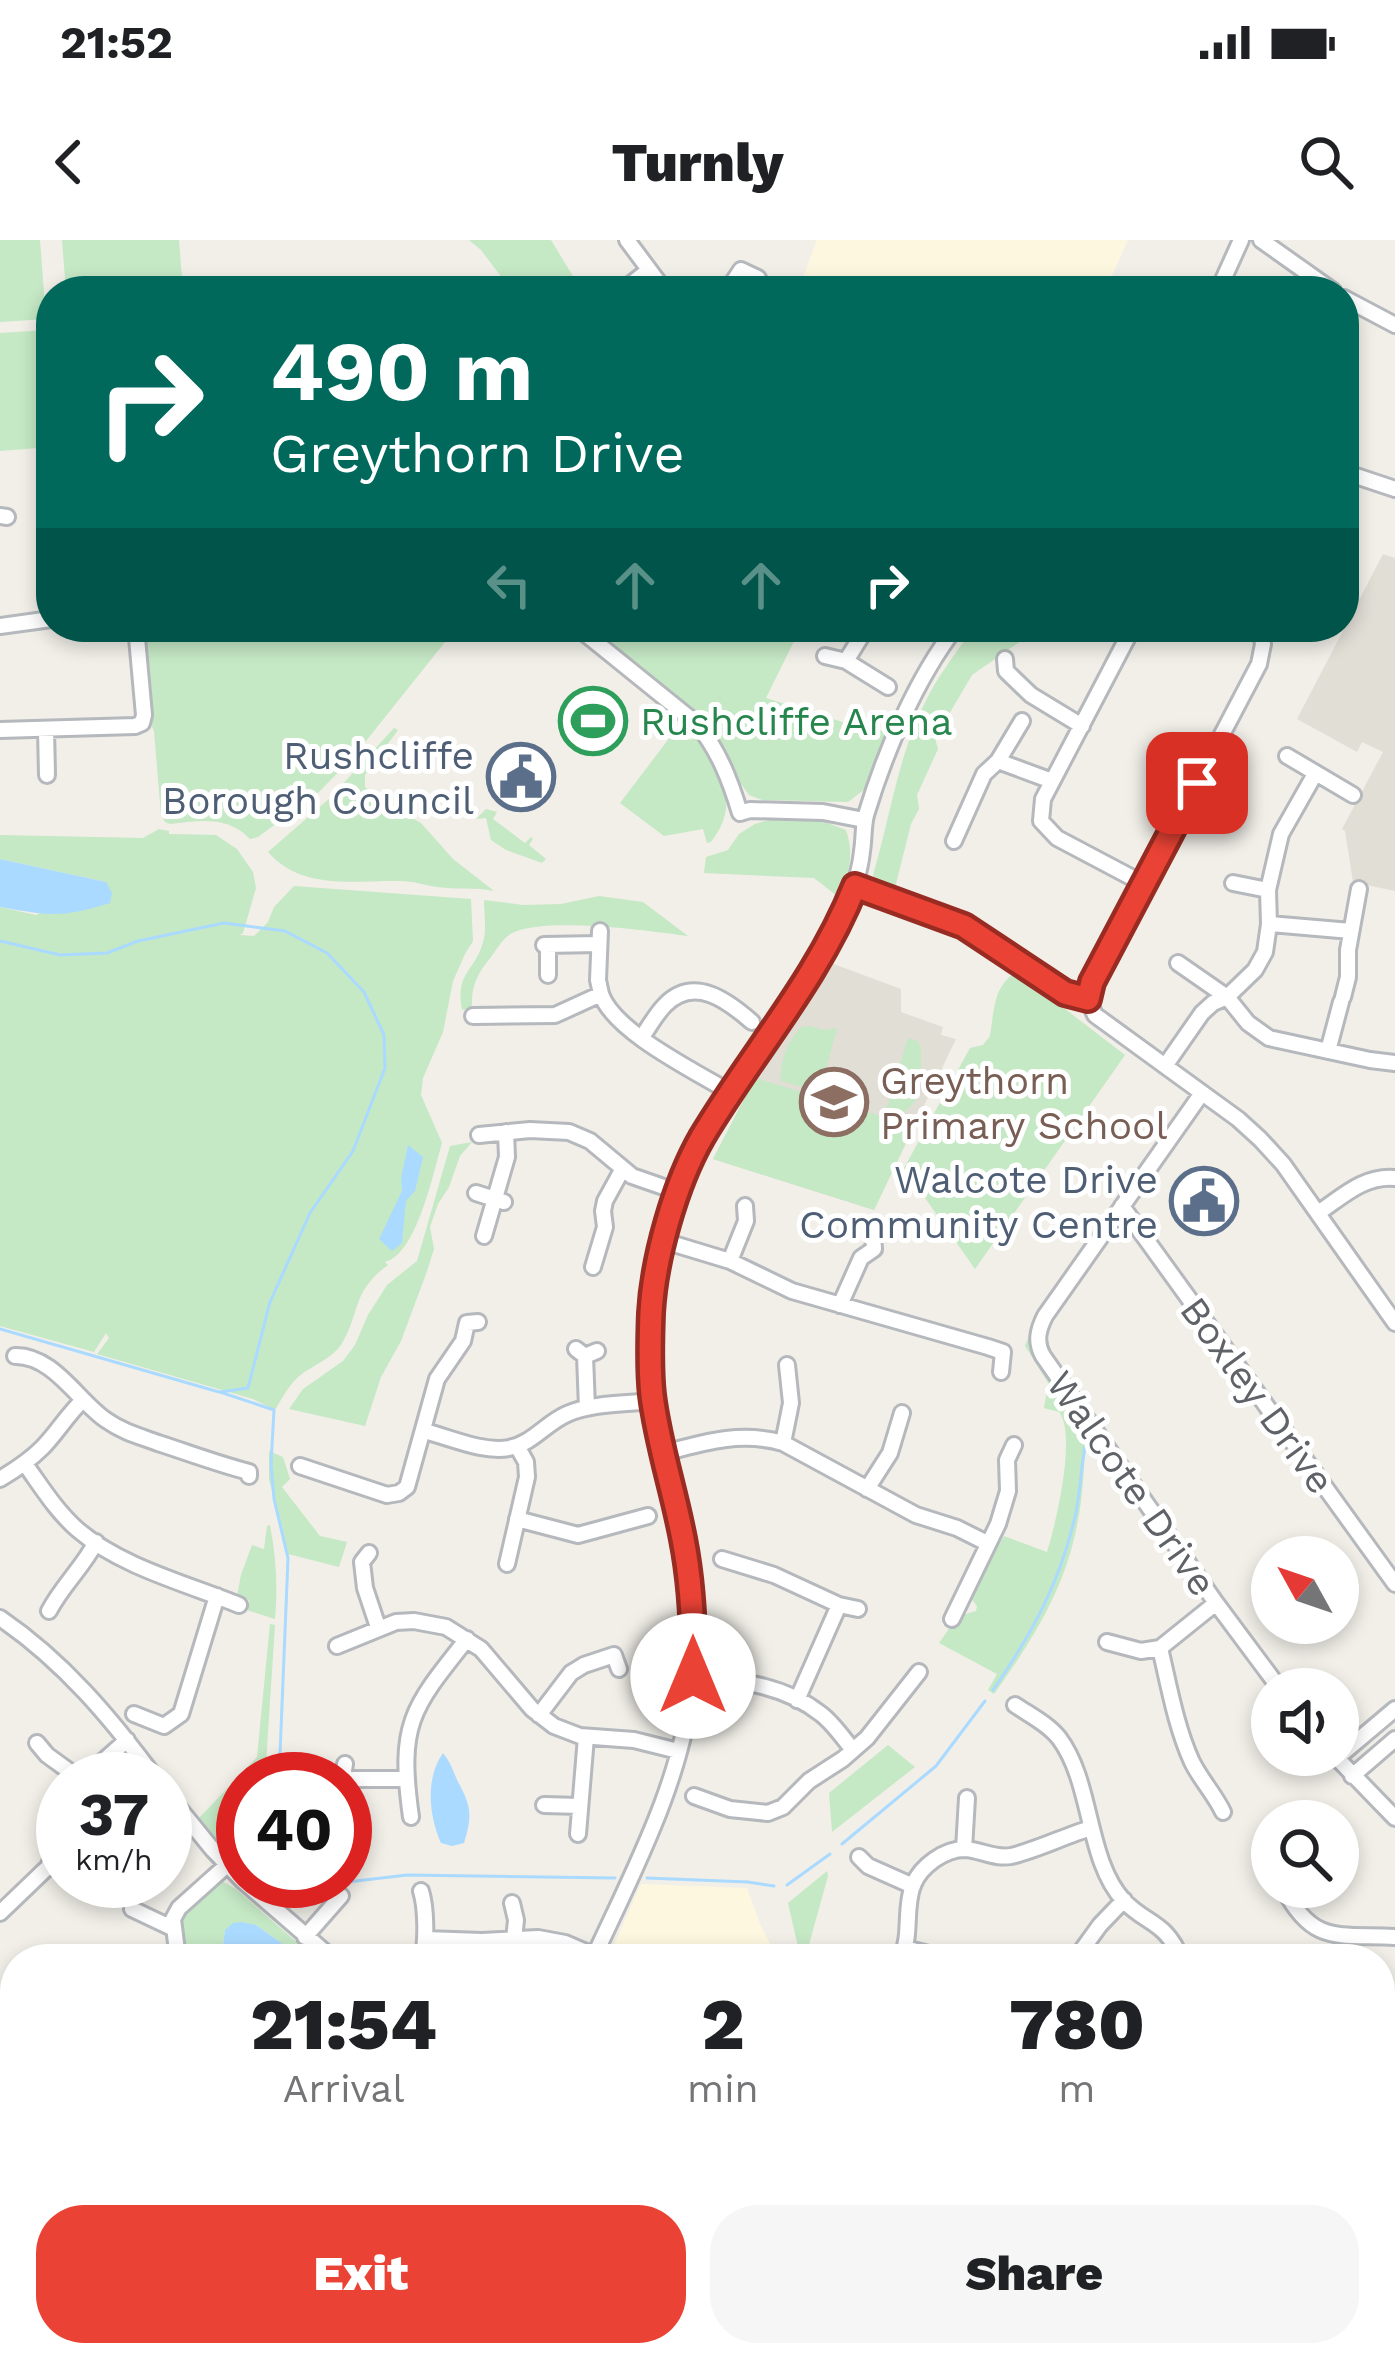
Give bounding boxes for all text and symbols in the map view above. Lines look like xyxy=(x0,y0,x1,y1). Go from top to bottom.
text: 21:52 xyxy=(60,16,173,69)
icon: back xyxy=(36,129,102,195)
icon: search xyxy=(1293,129,1359,195)
text: Turnly xyxy=(611,131,784,194)
text: 490 m xyxy=(270,322,533,420)
icon: right xyxy=(72,324,228,480)
text: Greythorn Drive xyxy=(270,422,685,485)
icon: left xyxy=(476,552,542,618)
icon: ahead xyxy=(602,552,668,618)
icon: ahead xyxy=(728,552,794,618)
icon: right xyxy=(854,552,920,618)
sports icon: Rushcliffe Arena xyxy=(558,686,628,756)
place label: Rushcliffe Arena xyxy=(640,699,953,744)
pin xyxy=(1146,732,1248,834)
place label: Rushcliffe Borough Council xyxy=(162,733,474,823)
public building icon: Rushcliffe Borough Council xyxy=(486,742,556,812)
icon: arrive xyxy=(1164,750,1230,816)
place label: Greythorn Primary School xyxy=(880,1058,1167,1148)
school or university icon: Greythorn Primary School xyxy=(799,1067,869,1137)
place label: Walcote Drive Community Centre xyxy=(799,1157,1158,1247)
public building icon: Walcote Drive Community Centre xyxy=(1169,1166,1239,1236)
street label: Boxley Drive xyxy=(1171,1288,1344,1502)
street label: Walcote Drive xyxy=(1037,1362,1226,1604)
north arrow xyxy=(1251,1536,1359,1644)
map controls xyxy=(1251,1536,1359,1908)
position arrow xyxy=(630,1613,756,1739)
button: sound xyxy=(1251,1668,1359,1776)
speed limit sign: 40 xyxy=(216,1752,372,1908)
text: 37 xyxy=(79,1779,149,1850)
button: search xyxy=(1251,1800,1359,1908)
text: km/h xyxy=(75,1842,153,1877)
text: 21:54 xyxy=(250,1982,437,2066)
text: 2 xyxy=(701,1982,745,2066)
text: 780 xyxy=(1009,1982,1145,2066)
text: Arrival xyxy=(283,2066,404,2111)
text: min xyxy=(687,2066,759,2111)
text: m xyxy=(1058,2066,1095,2111)
button: Exit xyxy=(36,2205,686,2343)
button: Share xyxy=(710,2205,1359,2343)

